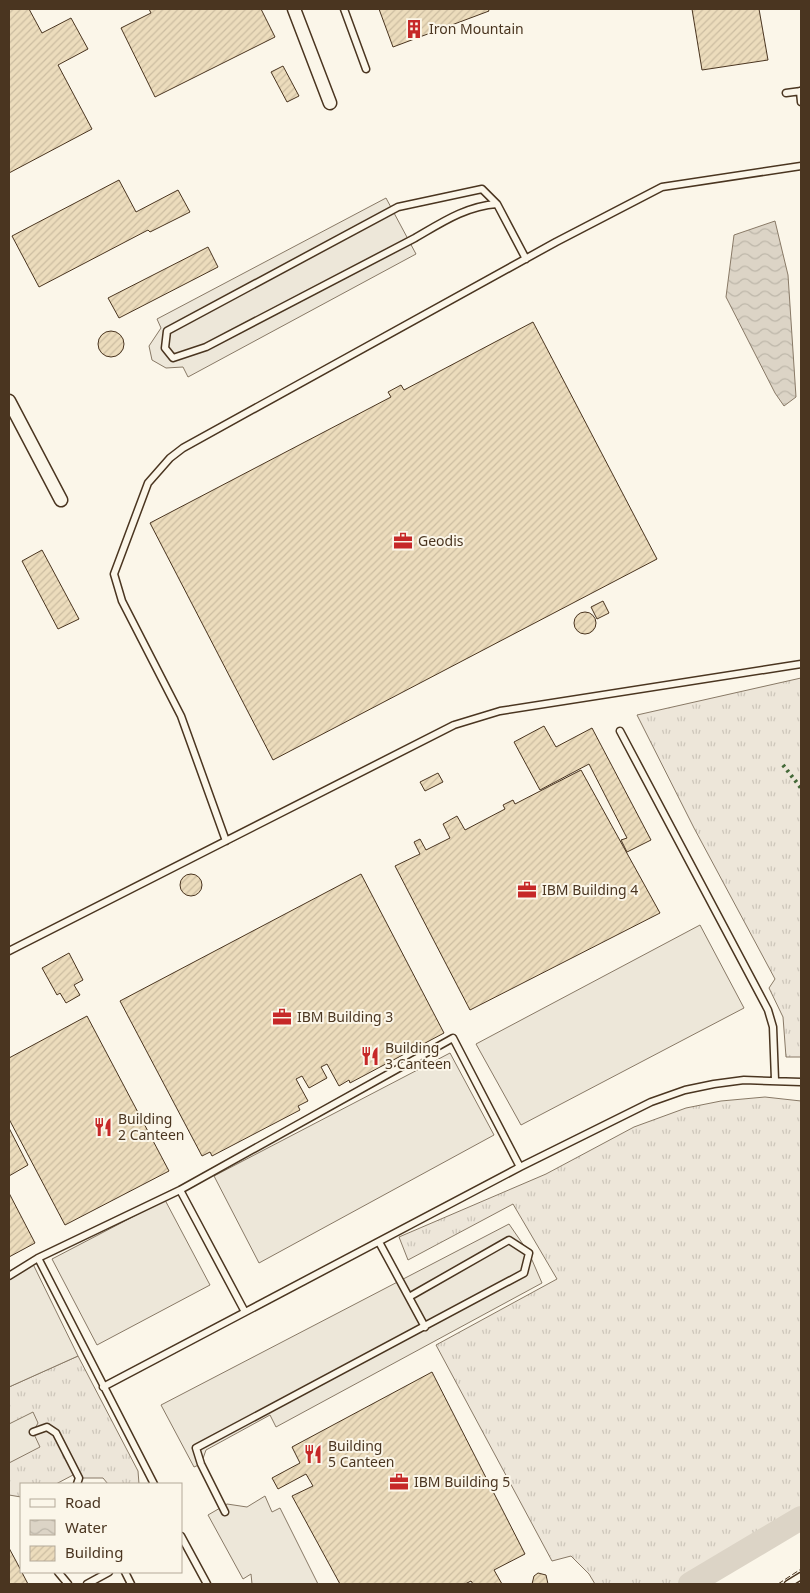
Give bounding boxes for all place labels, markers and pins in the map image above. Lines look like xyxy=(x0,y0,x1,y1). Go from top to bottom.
building icon: Iron Mountain xyxy=(403,18,425,40)
place label: Iron Mountain xyxy=(429,19,524,38)
office icon: Geodis xyxy=(392,530,414,552)
place label: Geodis xyxy=(418,531,464,550)
office icon: IBM Building 4 xyxy=(516,879,538,901)
place label: IBM Building 4 xyxy=(542,880,638,899)
office icon: IBM Building 3 xyxy=(271,1006,293,1028)
place label: IBM Building 3 xyxy=(297,1007,393,1026)
place label: Building 3 Canteen xyxy=(385,1038,452,1073)
restaurant icon: Building 3 Canteen xyxy=(359,1045,381,1067)
place label: Building 2 Canteen xyxy=(118,1109,185,1144)
restaurant icon: Building 2 Canteen xyxy=(92,1116,114,1138)
place label: Building 5 Canteen xyxy=(328,1436,395,1471)
restaurant icon: Building 5 Canteen xyxy=(302,1443,324,1465)
office icon: IBM Building 5 xyxy=(388,1471,410,1493)
place label: IBM Building 5 xyxy=(414,1472,510,1491)

